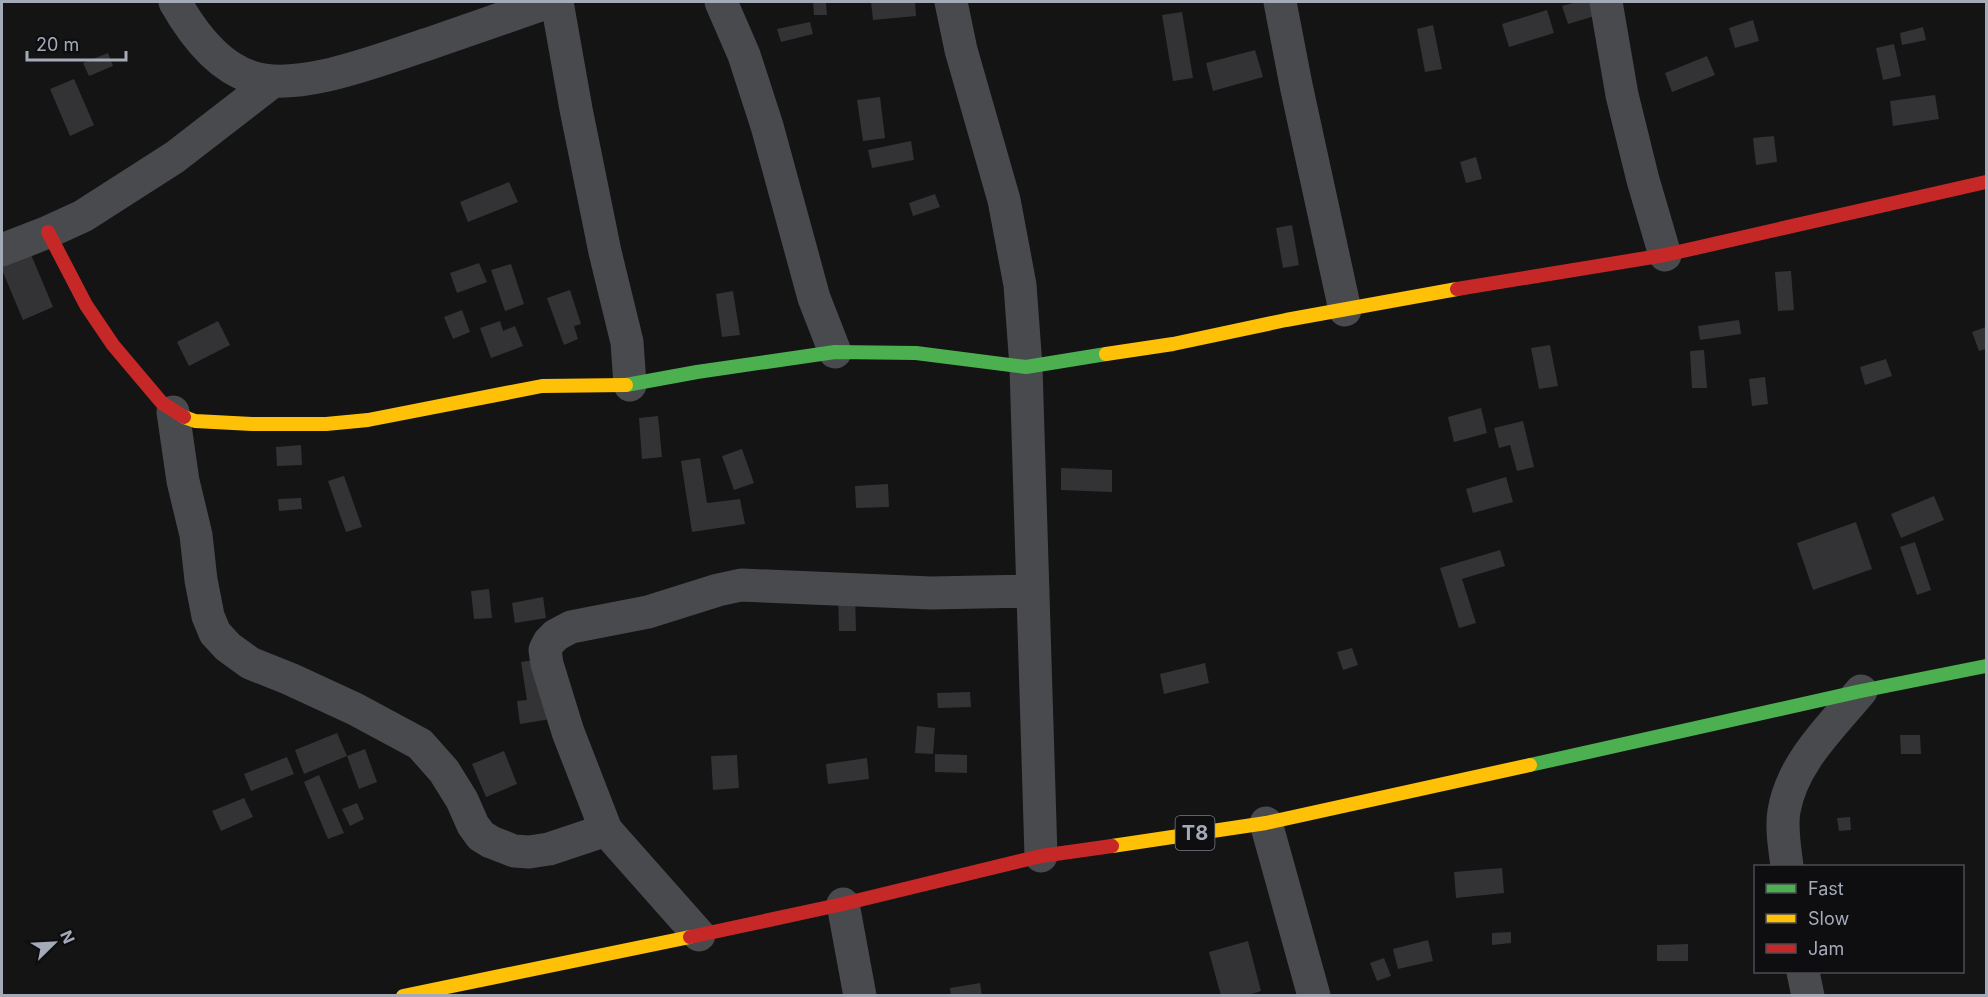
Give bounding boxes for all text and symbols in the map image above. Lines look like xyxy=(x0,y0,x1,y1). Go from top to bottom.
scale bar xyxy=(27,24,126,62)
text: 20 m xyxy=(36,34,79,55)
road number: T8 xyxy=(1176,816,1214,850)
legend xyxy=(1754,865,1964,973)
text: Fast xyxy=(1808,878,1844,899)
text: Slow xyxy=(1808,908,1849,929)
north arrow xyxy=(24,913,84,973)
text: N xyxy=(56,927,79,947)
text: Jam xyxy=(1808,938,1844,959)

